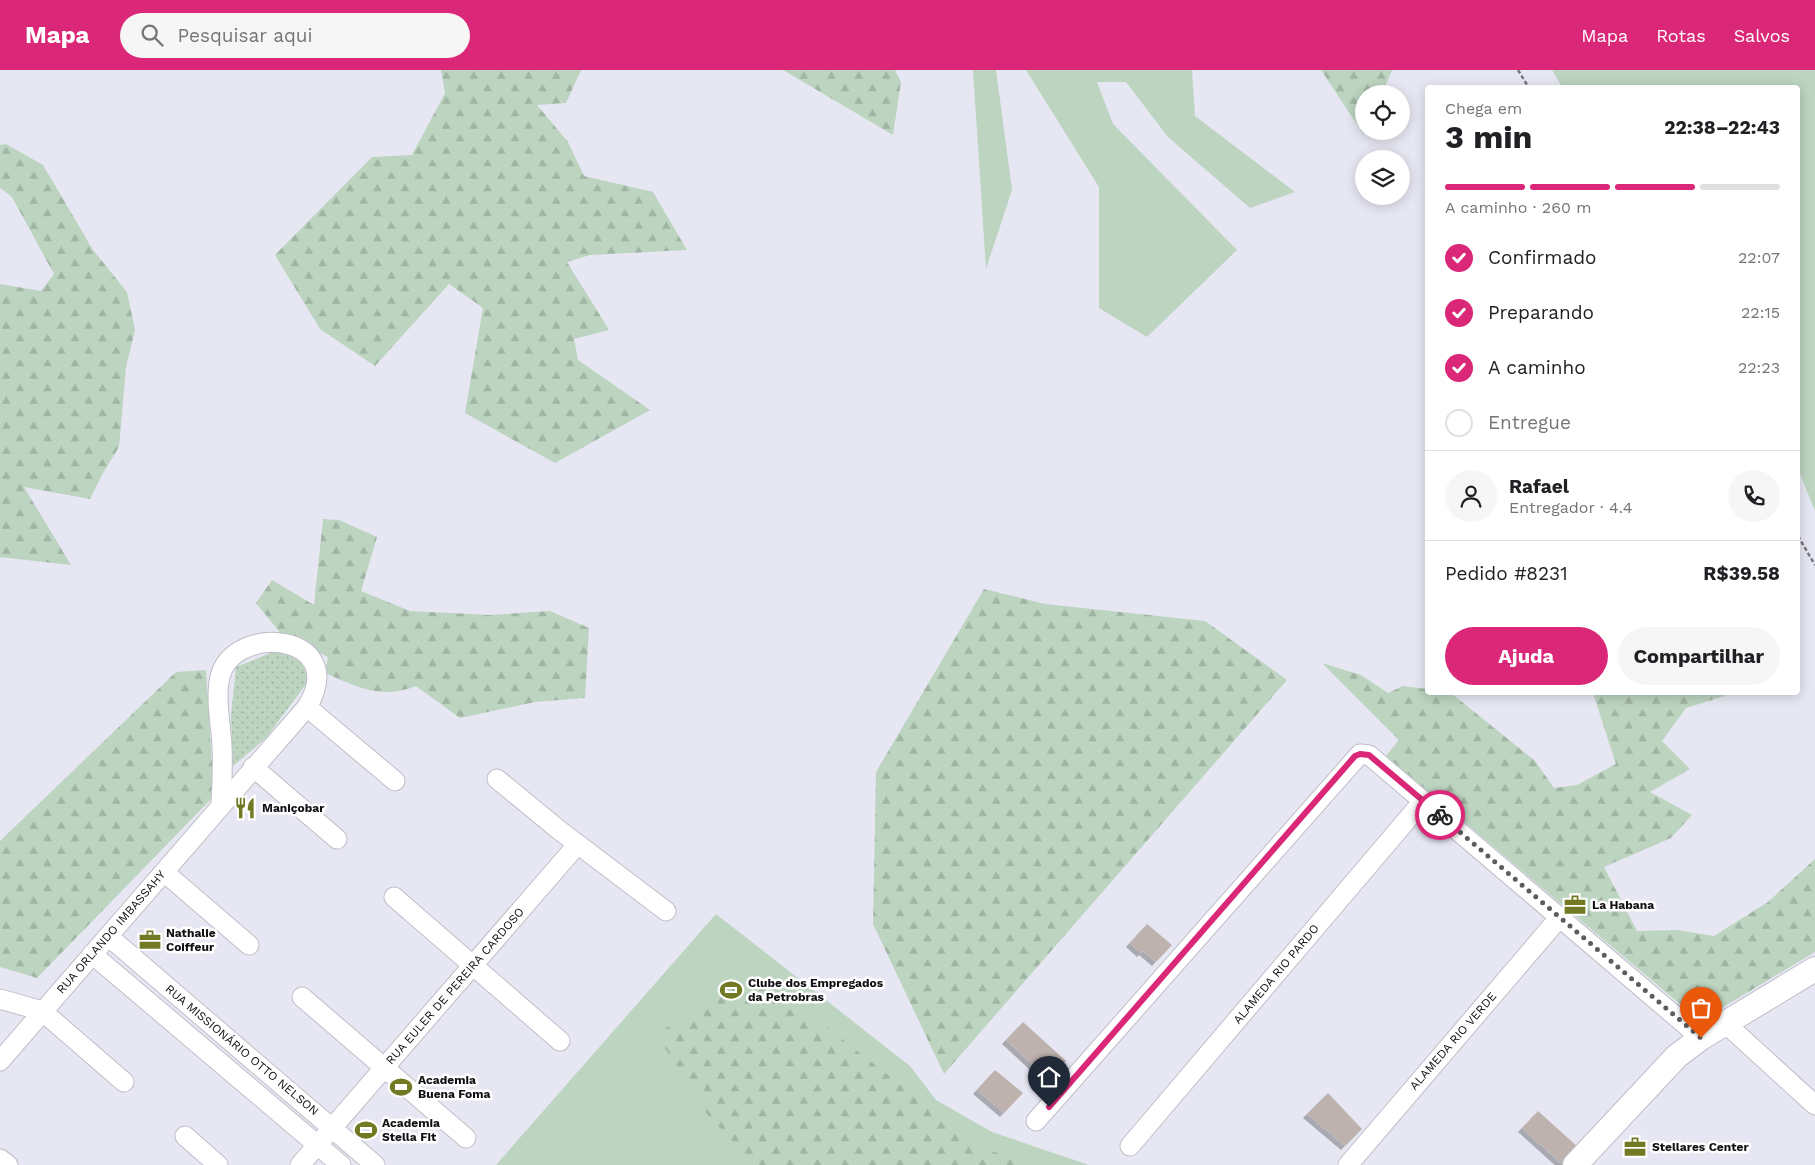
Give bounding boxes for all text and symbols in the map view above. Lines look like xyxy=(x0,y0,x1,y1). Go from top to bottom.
search box xyxy=(120,13,470,58)
text: Mapa xyxy=(25,21,90,49)
icon: search xyxy=(138,21,166,49)
text: Pesquisar aqui xyxy=(178,24,313,47)
text: Mapa xyxy=(1581,25,1628,46)
text: Rotas xyxy=(1656,25,1706,46)
text: Salvos xyxy=(1734,25,1790,46)
map controls xyxy=(1355,85,1410,205)
button: locate xyxy=(1355,85,1410,140)
text: Chega em xyxy=(1445,99,1522,118)
text: 22:38–22:43 xyxy=(1664,116,1780,139)
text: 3 min xyxy=(1445,118,1532,156)
button: layers xyxy=(1355,150,1410,205)
text: A caminho · 260 m xyxy=(1445,198,1592,217)
icon: check xyxy=(1445,244,1473,272)
text: Confirmado xyxy=(1488,246,1597,269)
text: 22:07 xyxy=(1738,248,1780,267)
icon: check xyxy=(1445,299,1473,327)
text: Preparando xyxy=(1488,301,1594,324)
text: 22:15 xyxy=(1741,303,1780,322)
icon: check xyxy=(1445,354,1473,382)
text: A caminho xyxy=(1488,356,1586,379)
text: 22:23 xyxy=(1738,358,1780,377)
text: Entregue xyxy=(1488,411,1571,434)
button: person xyxy=(1445,470,1497,522)
button: phone xyxy=(1728,470,1780,522)
text: Rafael xyxy=(1509,475,1569,498)
text: Entregador · 4.4 xyxy=(1509,498,1633,517)
text: Pedido #8231 xyxy=(1445,562,1568,585)
text: R$39.58 xyxy=(1703,562,1780,585)
button: Ajuda xyxy=(1445,627,1608,685)
button: Compartilhar xyxy=(1618,627,1780,685)
courier xyxy=(1415,790,1465,840)
restaurant icon: Maniçobar xyxy=(232,795,258,821)
place label: Maniçobar xyxy=(262,801,325,815)
icon: bike xyxy=(1426,801,1454,829)
street label: RUA ORLANDO IMBASSAHY xyxy=(54,867,168,996)
office icon: La Habana xyxy=(1562,892,1588,918)
place label: La Habana xyxy=(1592,898,1654,912)
street label: RUA EULER DE PEREIRA CARDOSO xyxy=(383,905,527,1067)
street label: ALAMEDA RIO PARDO xyxy=(1230,921,1322,1027)
place label: Nathalie Coiffeur xyxy=(166,926,216,954)
office icon: Nathalie Coiffeur xyxy=(137,927,163,953)
place label: Clube dos Empregados da Petrobras xyxy=(748,976,884,1004)
sports icon: Clube dos Empregados da Petrobras xyxy=(718,977,744,1003)
street label: RUA MISSIONÁRIO OTTO NELSON xyxy=(162,982,322,1118)
pin xyxy=(1680,987,1722,1038)
street label: ALAMEDA RIO VERDE xyxy=(1407,989,1499,1093)
icon: bag xyxy=(1687,994,1715,1022)
pin xyxy=(1028,1056,1070,1107)
icon: home xyxy=(1035,1063,1063,1091)
place label: Academia Buena Foma xyxy=(418,1073,491,1101)
sports icon: Academia Buena Foma xyxy=(388,1074,414,1100)
place label: Academia Stella Fit xyxy=(382,1116,440,1144)
sports icon: Academia Stella Fit xyxy=(353,1117,379,1143)
office icon: Stellares Center xyxy=(1622,1134,1648,1160)
place label: Stellares Center xyxy=(1652,1140,1749,1154)

